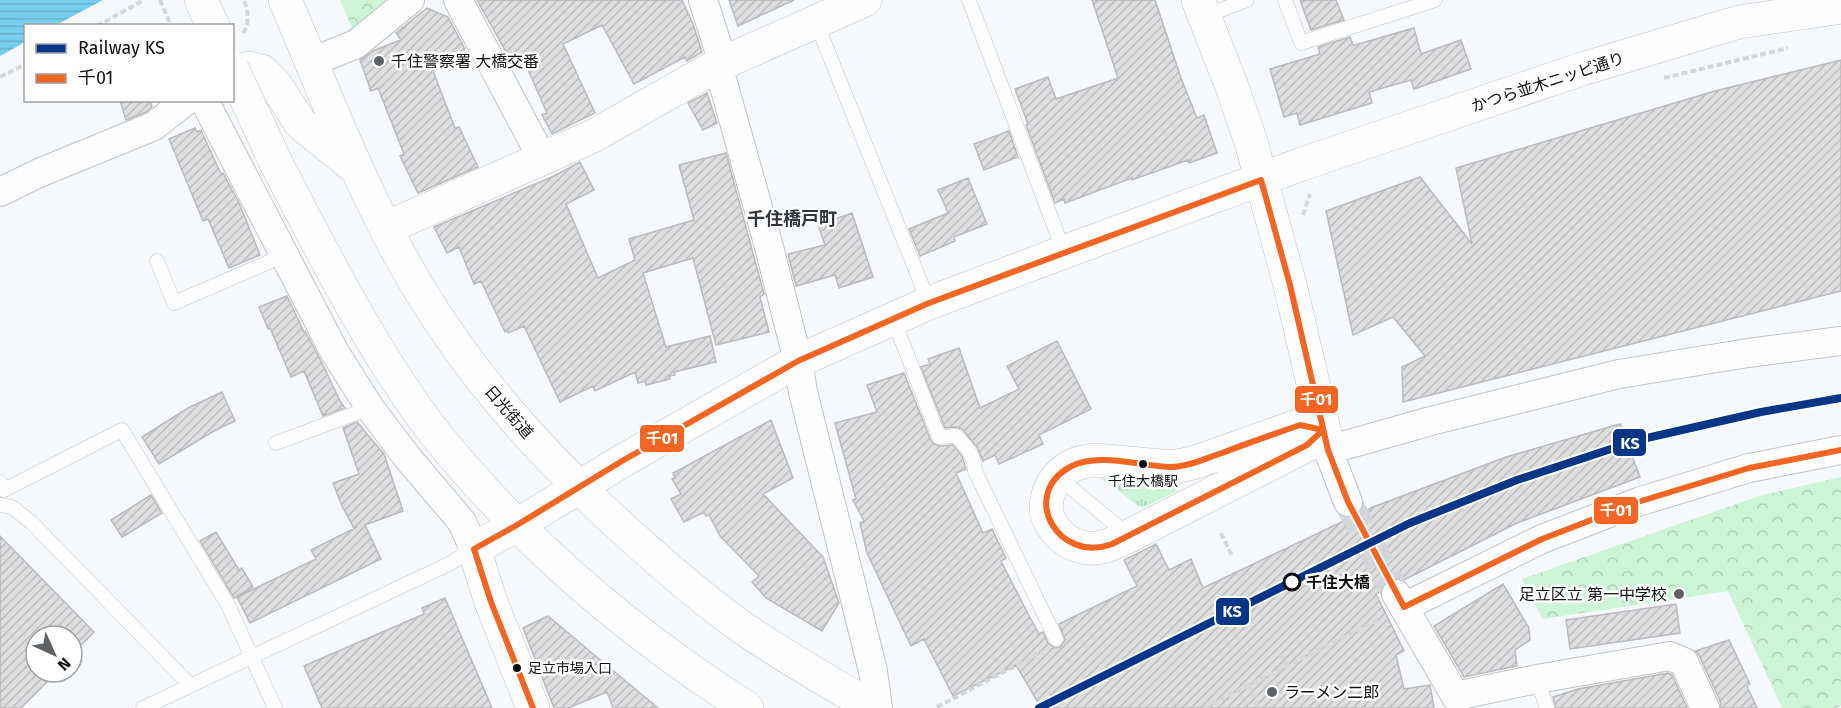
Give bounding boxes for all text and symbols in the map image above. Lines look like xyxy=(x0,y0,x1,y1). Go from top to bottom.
legend xyxy=(24,24,234,102)
text: Railway KS xyxy=(78,37,165,59)
street label: かつら並木ニッピ通り xyxy=(1469,48,1627,116)
place label: 千住警察署 大橋交番 xyxy=(391,52,539,71)
marker: 千住警察署 大橋交番 xyxy=(372,54,386,68)
text: 千01 xyxy=(78,67,113,89)
district label: 千住橋戸町 xyxy=(747,208,837,230)
street label: 日光街道 xyxy=(481,382,537,442)
line badge: 千01 xyxy=(1294,385,1339,414)
text: 千01 xyxy=(1300,390,1332,409)
line badge: 千01 xyxy=(639,424,685,453)
line badge: KS xyxy=(1612,428,1647,457)
text: 千01 xyxy=(646,429,678,448)
text: KS xyxy=(1620,434,1640,453)
marker: 千住大橋駅 xyxy=(1137,458,1149,470)
place label: 千住大橋駅 xyxy=(1108,473,1178,490)
line badge: 千01 xyxy=(1593,496,1639,525)
text: 千01 xyxy=(1600,501,1632,520)
marker: 千住大橋 xyxy=(1283,573,1301,591)
place label: 千住大橋 xyxy=(1306,573,1370,592)
place label: 足立区立 第一中学校 xyxy=(1519,585,1667,604)
marker: 足立区立 第一中学校 xyxy=(1672,587,1686,601)
line badge: KS xyxy=(1215,597,1250,626)
text: KS xyxy=(1222,602,1242,621)
north arrow xyxy=(24,624,84,684)
text: N xyxy=(54,654,75,675)
place label: 足立市場入口 xyxy=(528,660,612,677)
marker: 足立市場入口 xyxy=(511,662,523,674)
place label: ラーメン二郎 xyxy=(1284,683,1379,702)
marker: ラーメン二郎 xyxy=(1265,685,1279,699)

